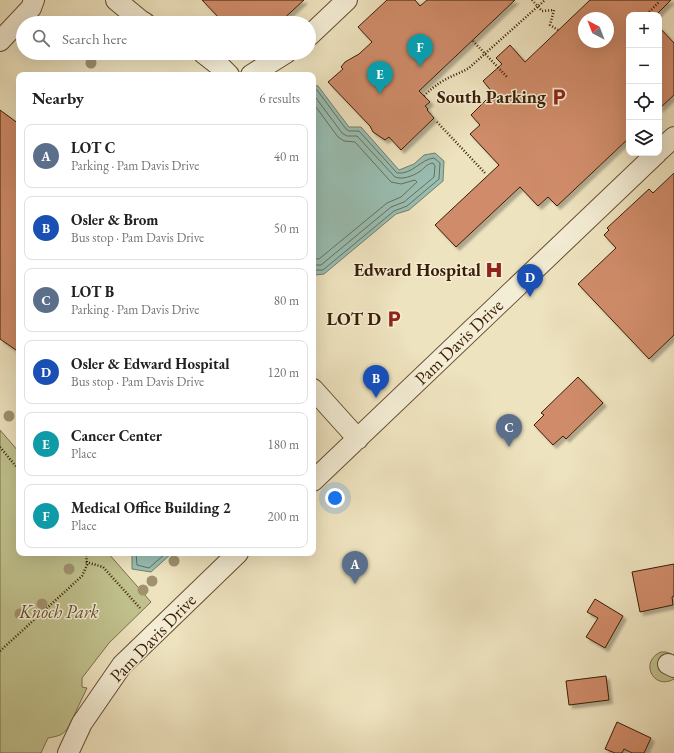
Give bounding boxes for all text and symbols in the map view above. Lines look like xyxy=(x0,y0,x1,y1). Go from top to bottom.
north arrow xyxy=(578,12,614,48)
map controls xyxy=(626,12,662,156)
button: + xyxy=(626,12,662,48)
search box xyxy=(16,16,316,60)
icon: search xyxy=(30,27,52,49)
text: Search here xyxy=(62,29,127,48)
pin: F xyxy=(407,34,433,67)
button: − xyxy=(626,48,662,84)
pin: E xyxy=(367,61,393,94)
button: locate xyxy=(626,84,662,120)
place label: South Parking xyxy=(437,85,547,108)
text: Nearby xyxy=(32,87,84,109)
parking icon: South Parking xyxy=(549,87,569,107)
text: 6 results xyxy=(259,90,300,107)
button: layers xyxy=(626,120,662,156)
text: LOT C xyxy=(71,138,116,157)
text: A xyxy=(41,148,51,165)
text: 40 m xyxy=(274,148,299,165)
text: Parking · Pam Davis Drive xyxy=(71,157,199,174)
text: Osler & Brom xyxy=(71,210,158,229)
text: B xyxy=(42,220,50,237)
text: 50 m xyxy=(274,220,299,237)
text: Bus stop · Pam Davis Drive xyxy=(71,229,204,246)
place label: Edward Hospital xyxy=(354,258,481,281)
hospital icon: Edward Hospital xyxy=(484,260,504,280)
pin: D xyxy=(517,264,543,297)
text: LOT B xyxy=(71,282,114,301)
text: C xyxy=(41,292,51,309)
text: 80 m xyxy=(274,292,299,309)
street label: Pam Davis Drive xyxy=(410,294,508,390)
text: Parking · Pam Davis Drive xyxy=(71,301,199,318)
place label: LOT D xyxy=(327,307,381,330)
parking icon: LOT D xyxy=(384,309,404,329)
text: Osler & Edward Hospital xyxy=(71,354,230,373)
text: D xyxy=(41,364,51,381)
text: 120 m xyxy=(268,364,299,381)
pin: B xyxy=(363,365,389,398)
text: Bus stop · Pam Davis Drive xyxy=(71,373,204,390)
pin: C xyxy=(496,414,522,447)
text: Cancer Center xyxy=(71,426,162,445)
text: E xyxy=(42,436,50,453)
text: 180 m xyxy=(268,436,299,453)
text: Place xyxy=(71,445,97,462)
your location xyxy=(325,488,345,508)
text: Medical Office Building 2 xyxy=(71,498,231,517)
text: F xyxy=(42,508,50,525)
text: 200 m xyxy=(268,508,299,525)
text: Place xyxy=(71,517,97,534)
pin: A xyxy=(342,551,368,584)
street label: Pam Davis Drive xyxy=(105,589,201,687)
park label: Knoch Park xyxy=(18,600,99,623)

